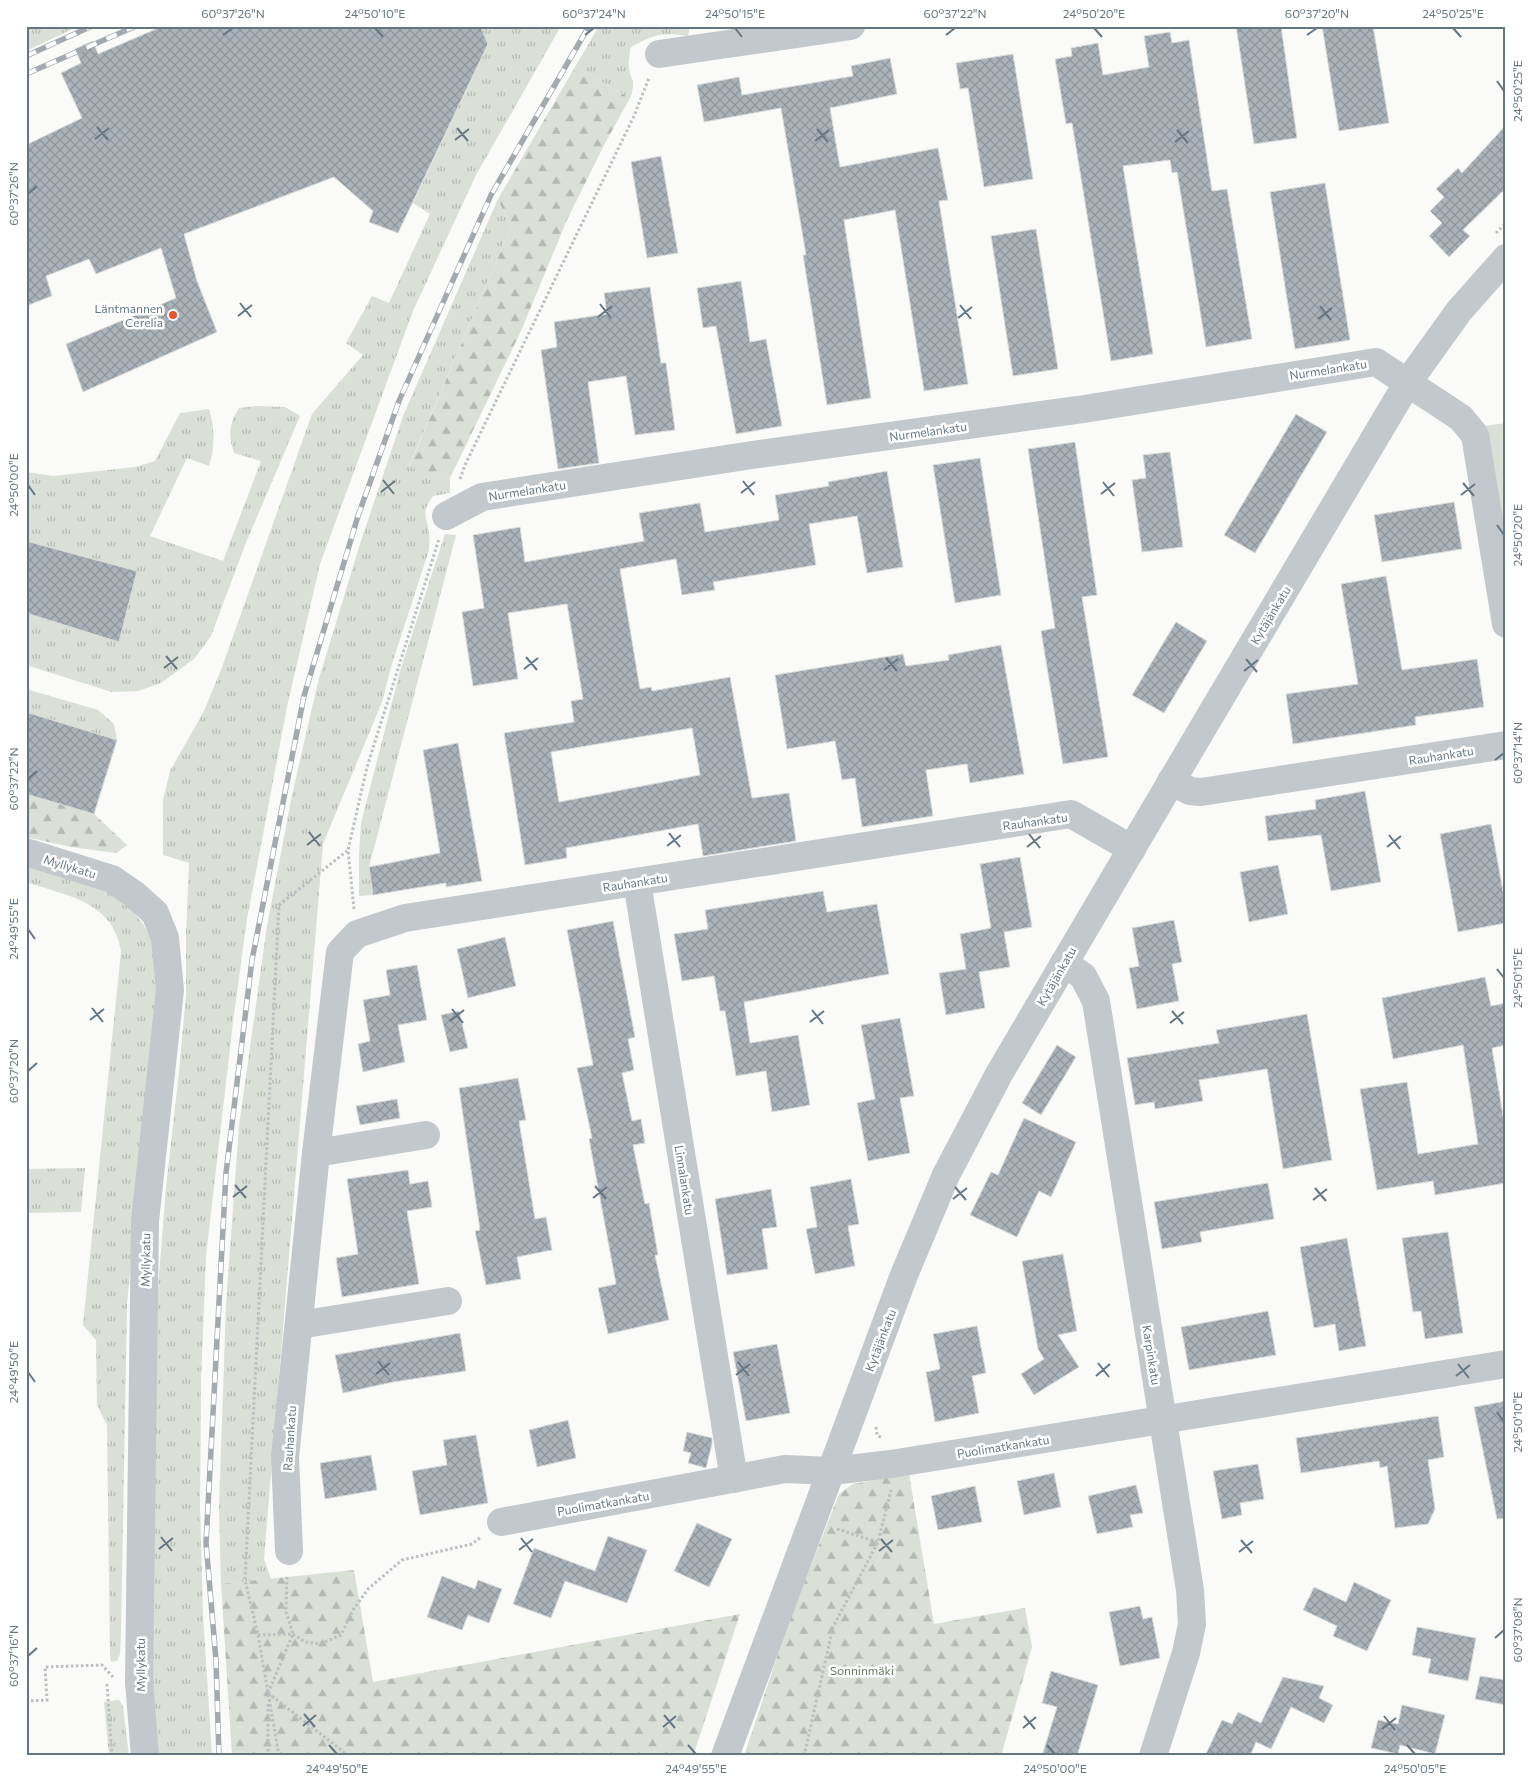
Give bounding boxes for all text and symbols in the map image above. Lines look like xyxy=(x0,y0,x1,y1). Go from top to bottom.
text: 60°37'26"N xyxy=(201,6,265,20)
text: 24°50'10"E xyxy=(345,6,405,20)
text: 60°37'24"N xyxy=(562,6,626,20)
text: 24°50'15"E xyxy=(705,6,765,20)
text: 60°37'22"N xyxy=(923,6,987,20)
text: 24°50'20"E xyxy=(1063,6,1125,20)
text: 60°37'20"N xyxy=(1285,6,1349,20)
text: 24°50'25"E xyxy=(1422,6,1484,20)
text: 24°50'25"E xyxy=(1510,60,1524,122)
text: 60°37'26"N xyxy=(6,162,20,226)
place label: Läntmannen Cerelia xyxy=(94,301,163,329)
marker: Läntmannen Cerelia xyxy=(167,309,179,321)
street label: Nurmelankatu xyxy=(1288,356,1368,382)
street label: Nurmelankatu xyxy=(888,419,968,443)
text: 24°50'00"E xyxy=(6,453,20,517)
street label: Nurmelankatu xyxy=(487,477,567,503)
text: 24°50'20"E xyxy=(1510,504,1524,566)
street label: Kytäjänkatu xyxy=(1247,583,1293,647)
text: 60°37'14"N xyxy=(1510,722,1524,784)
street label: Rauhankatu xyxy=(1408,743,1474,767)
text: 60°37'22"N xyxy=(6,747,20,811)
street label: Rauhankatu xyxy=(1002,810,1068,832)
street label: Myllykatu xyxy=(42,851,98,881)
street label: Rauhankatu xyxy=(602,870,668,894)
text: 24°49'55"E xyxy=(6,898,20,960)
street label: Kytäjänkatu xyxy=(1034,944,1078,1008)
text: 24°50'15"E xyxy=(1510,948,1524,1008)
text: 60°37'20"N xyxy=(6,1039,20,1103)
street label: Linnalankatu xyxy=(673,1144,697,1216)
street label: Myllykatu xyxy=(138,1233,152,1287)
street label: Kytäjänkatu xyxy=(862,1307,898,1373)
street label: Karpinkatu xyxy=(1140,1324,1164,1386)
text: 24°49'50"E xyxy=(6,1341,20,1403)
text: 24°50'10"E xyxy=(1510,1392,1524,1452)
street label: Rauhankatu xyxy=(280,1405,298,1471)
street label: Puolimatkankatu xyxy=(956,1432,1050,1460)
street label: Puolimatkankatu xyxy=(556,1488,650,1518)
text: 60°37'08"N xyxy=(1510,1598,1524,1662)
text: 60°37'16"N xyxy=(6,1625,20,1687)
street label: Myllykatu xyxy=(133,1638,147,1692)
park label: Sonninmäki xyxy=(830,1663,894,1677)
text: 24°49'50"E xyxy=(306,1761,368,1775)
text: 24°49'55"E xyxy=(665,1761,727,1775)
text: 24°50'00"E xyxy=(1023,1761,1087,1775)
text: 24°50'05"E xyxy=(1384,1761,1446,1775)

